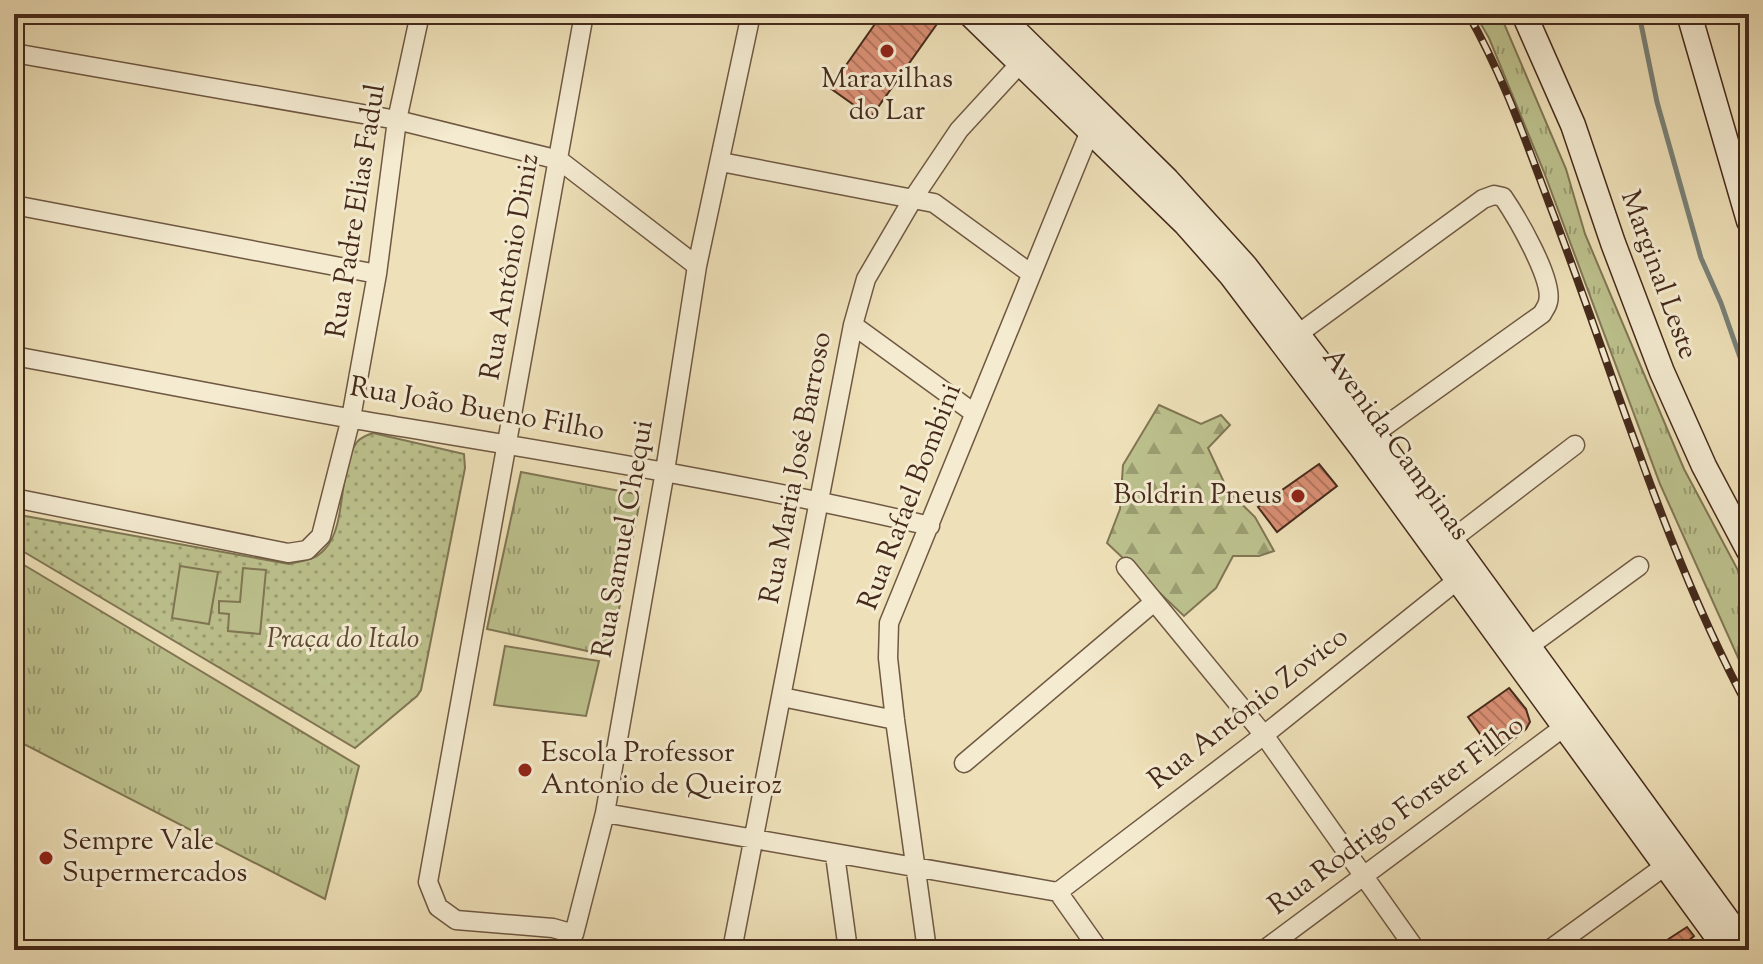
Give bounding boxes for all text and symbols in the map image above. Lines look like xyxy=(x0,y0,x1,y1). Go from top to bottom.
marker: Maravilhas do Lar xyxy=(878,42,896,60)
place label: Maravilhas do Lar xyxy=(821,60,953,132)
street label: Rua Padre Elias Fadul xyxy=(317,81,397,341)
street label: Rua Antônio Diniz xyxy=(471,151,551,383)
street label: Marginal Leste xyxy=(1609,185,1707,365)
street label: Rua Maria José Barroso xyxy=(751,329,843,607)
street label: Avenida Campinas xyxy=(1311,341,1479,549)
street label: Rua João Bueno Filho xyxy=(346,368,608,452)
street label: Rua Rafael Bombini xyxy=(849,378,973,616)
street label: Rua Samuel Chequi xyxy=(583,417,665,661)
place label: Boldrin Pneus xyxy=(1113,476,1282,516)
marker: Boldrin Pneus xyxy=(1289,487,1307,505)
street label: Rua Antônio Zovico xyxy=(1140,618,1358,800)
park label: Praça do Italo xyxy=(267,620,419,660)
street label: Rua Rodrigo Forster Filho xyxy=(1261,706,1533,926)
place label: Escola Professor Antonio de Queiroz xyxy=(541,734,782,806)
marker: Escola Professor Antonio de Queiroz xyxy=(516,761,534,779)
place label: Sempre Vale Supermercados xyxy=(62,822,247,894)
marker: Sempre Vale Supermercados xyxy=(37,849,55,867)

